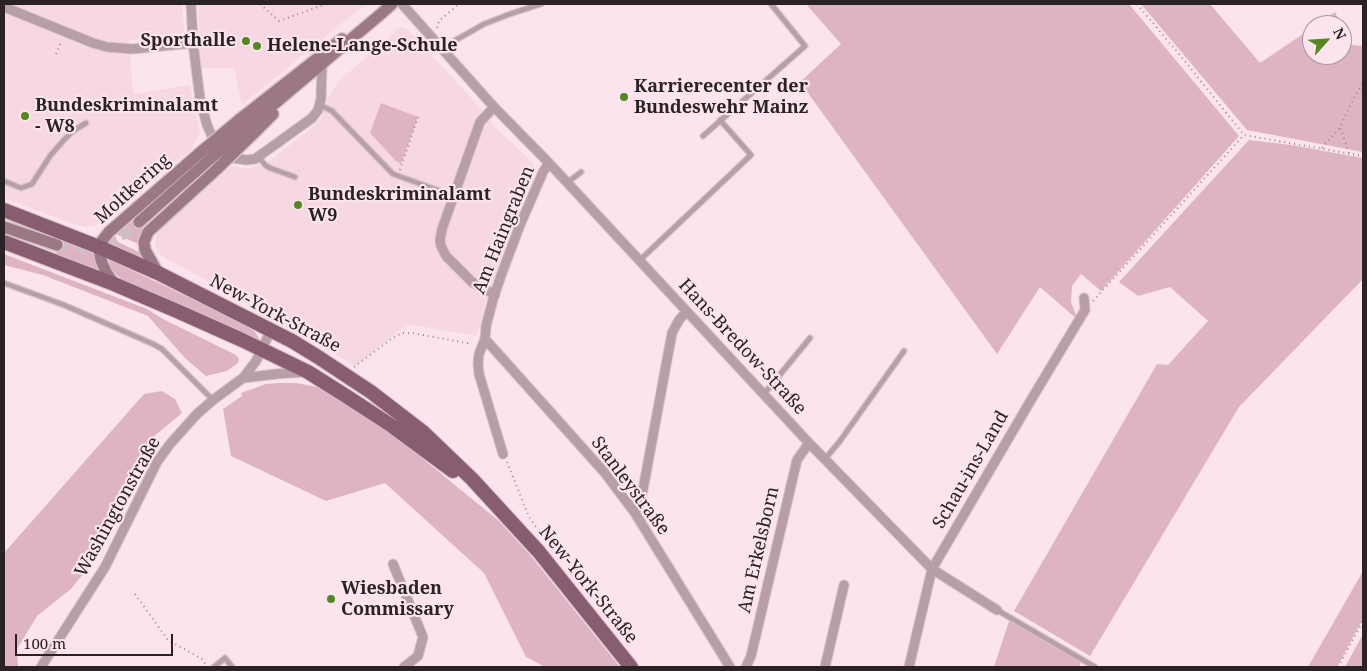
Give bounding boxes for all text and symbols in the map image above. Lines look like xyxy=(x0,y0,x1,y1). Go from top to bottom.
north arrow xyxy=(1302,15,1352,65)
text: N xyxy=(1329,25,1351,43)
place label: Sporthalle xyxy=(140,30,236,52)
marker: Sporthalle xyxy=(240,35,252,47)
place label: Helene-Lange-Schule xyxy=(267,35,458,57)
marker: Helene-Lange-Schule xyxy=(251,40,263,52)
place label: Karrierecenter der Bundeswehr Mainz xyxy=(634,76,808,118)
marker: Karrierecenter der Bundeswehr Mainz xyxy=(618,91,630,103)
place label: Bundeskriminalamt - W8 xyxy=(35,95,218,138)
marker: Bundeskriminalamt - W8 xyxy=(19,110,31,122)
street label: Moltkering xyxy=(91,149,175,229)
street label: Am Haingraben xyxy=(468,163,540,297)
place label: Bundeskriminalamt W9 xyxy=(308,184,491,226)
marker: Bundeskriminalamt W9 xyxy=(292,199,304,211)
street label: New-York-Straße xyxy=(206,270,344,358)
street label: Hans-Bredow-Straße xyxy=(673,275,811,419)
street label: Schau-ins-Land xyxy=(929,407,1013,533)
street label: Washingtonstraße xyxy=(71,433,165,581)
street label: Stanleystraße xyxy=(586,433,674,539)
street label: Am Erkelsborn xyxy=(734,485,784,615)
street label: New-York-Straße xyxy=(534,522,642,648)
place label: Wiesbaden Commissary xyxy=(341,578,454,620)
marker: Wiesbaden Commissary xyxy=(325,593,337,605)
scale bar xyxy=(18,624,175,656)
text: 100 m xyxy=(23,633,66,653)

